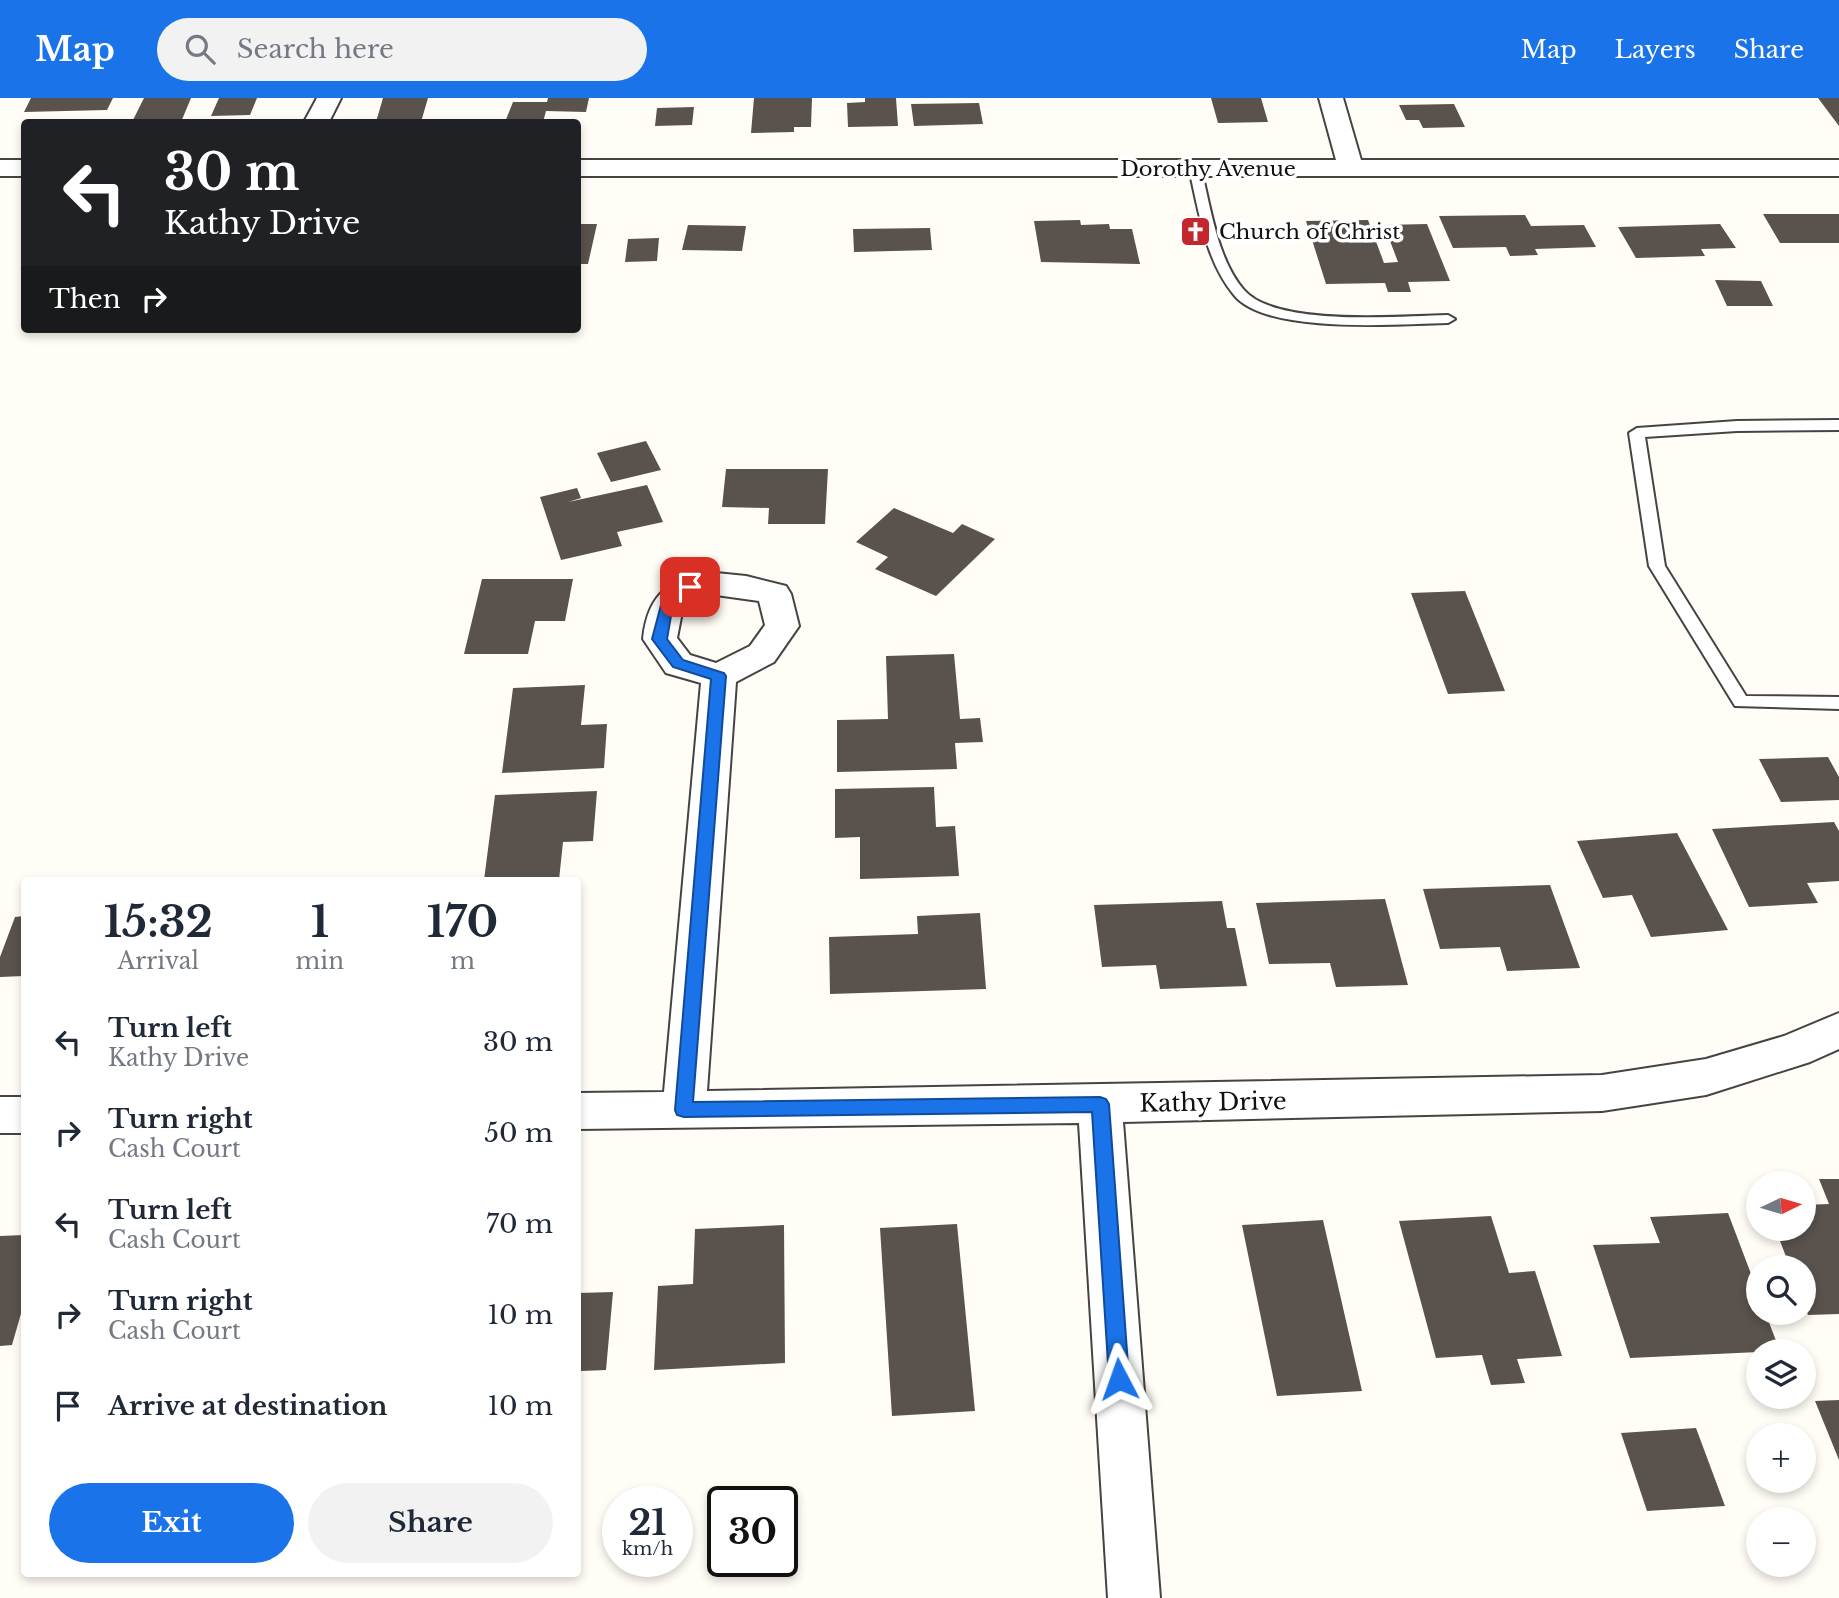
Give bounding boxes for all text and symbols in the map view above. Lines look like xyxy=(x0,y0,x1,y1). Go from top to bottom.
search box xyxy=(157,18,647,81)
text: Map xyxy=(35,29,115,70)
icon: search xyxy=(181,30,219,68)
text: Search here xyxy=(237,33,394,65)
text: Map xyxy=(1521,35,1577,64)
text: Layers xyxy=(1615,35,1696,64)
text: Share xyxy=(1734,35,1804,64)
text: 30 m xyxy=(164,142,299,203)
icon: left xyxy=(49,147,140,238)
street label: Dorothy Avenue xyxy=(1120,156,1296,182)
text: Kathy Drive xyxy=(164,203,360,243)
church icon: Church of Christ xyxy=(1179,215,1213,249)
place label: Church of Christ xyxy=(1219,219,1400,245)
icon: right xyxy=(135,280,173,318)
text: Then xyxy=(49,283,121,315)
pin xyxy=(660,557,720,617)
icon: arrive xyxy=(671,568,709,606)
text: 15:32 xyxy=(104,896,213,948)
text: 1 xyxy=(311,896,329,948)
text: 170 xyxy=(427,896,498,948)
text: Arrival xyxy=(118,947,199,975)
text: min xyxy=(296,947,344,975)
text: m xyxy=(450,947,475,975)
text: Turn left xyxy=(108,1012,232,1044)
icon: left xyxy=(49,1023,87,1061)
text: 30 m xyxy=(483,1026,553,1058)
text: Kathy Drive xyxy=(108,1044,249,1072)
street label: Kathy Drive xyxy=(1139,1086,1287,1118)
text: Turn right xyxy=(108,1103,253,1135)
icon: right xyxy=(49,1114,87,1152)
text: 50 m xyxy=(484,1117,553,1149)
text: Cash Court xyxy=(108,1135,241,1163)
north arrow xyxy=(1746,1171,1816,1241)
map controls xyxy=(1746,1171,1816,1577)
text: Turn left xyxy=(108,1194,232,1226)
icon: left xyxy=(49,1205,87,1243)
text: 70 m xyxy=(486,1208,553,1240)
text: Cash Court xyxy=(108,1226,241,1254)
button: search xyxy=(1746,1255,1816,1325)
text: Turn right xyxy=(108,1285,253,1317)
icon: right xyxy=(49,1296,87,1334)
text: 10 m xyxy=(487,1299,553,1331)
text: Cash Court xyxy=(108,1317,241,1345)
button: layers xyxy=(1746,1339,1816,1409)
position arrow xyxy=(1082,1342,1156,1416)
icon: arrive xyxy=(49,1387,87,1425)
text: Arrive at destination xyxy=(108,1390,388,1422)
text: 10 m xyxy=(487,1390,553,1422)
button: + xyxy=(1746,1423,1816,1493)
button: Exit xyxy=(49,1483,294,1563)
button: Share xyxy=(308,1483,553,1563)
speed limit sign: 30 xyxy=(707,1486,798,1577)
text: 21 xyxy=(628,1501,667,1544)
button: − xyxy=(1746,1507,1816,1577)
text: km/h xyxy=(622,1538,673,1560)

